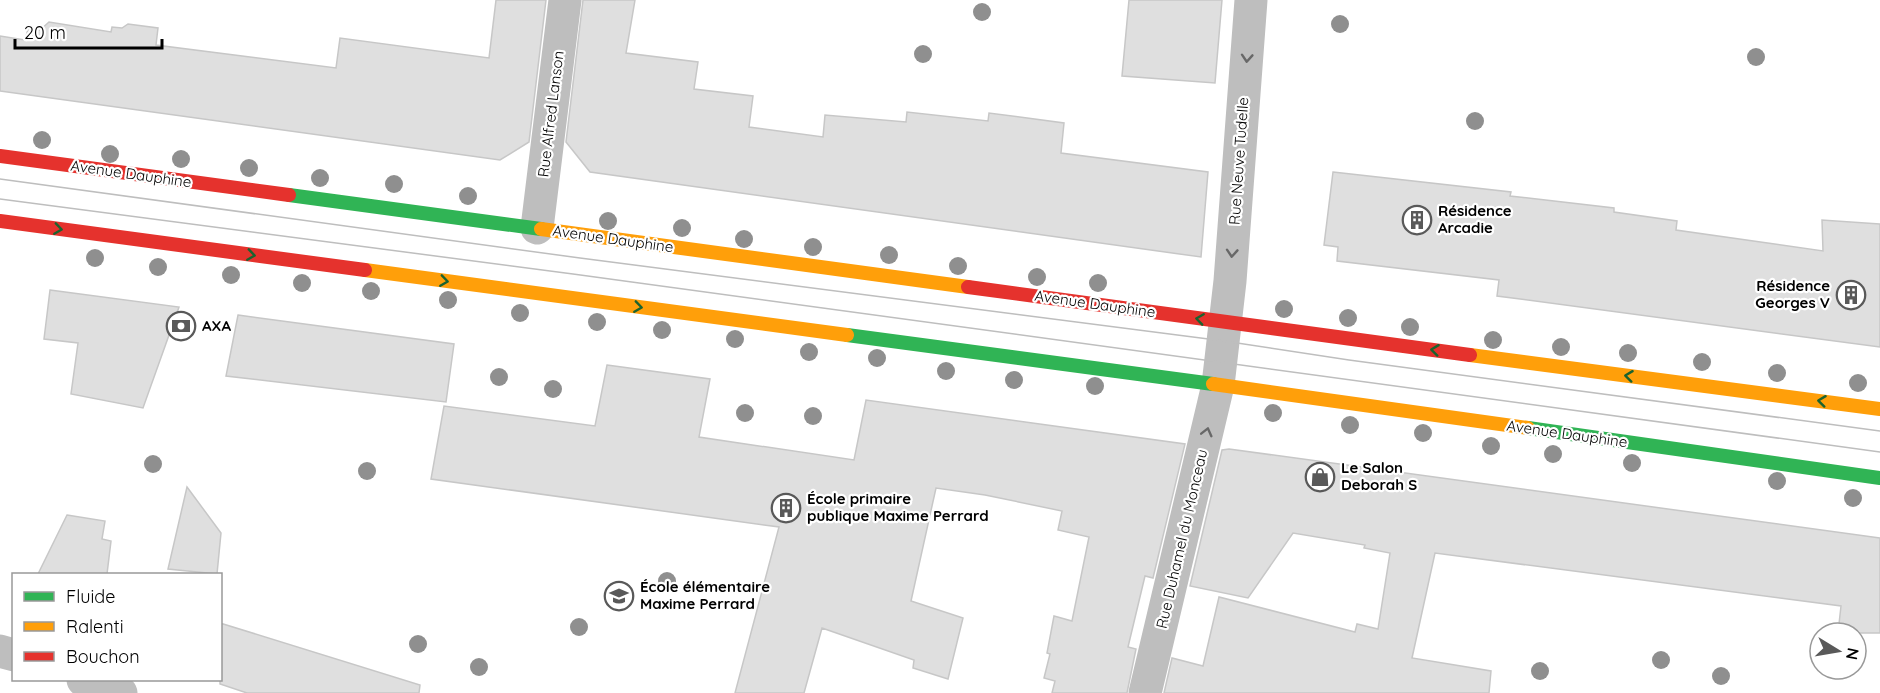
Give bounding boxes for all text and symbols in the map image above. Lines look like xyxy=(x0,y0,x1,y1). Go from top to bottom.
scale bar xyxy=(15,12,162,50)
text: 20 m xyxy=(24,21,66,44)
street label: Rue Alfred Lanson xyxy=(533,50,568,178)
one-way arrow xyxy=(1241,54,1254,63)
street label: Rue Neuve Tudelle xyxy=(1225,96,1252,225)
street label: Avenue Dauphine xyxy=(70,156,193,191)
place label: Résidence Arcadie xyxy=(1438,201,1512,237)
building icon: Résidence Arcadie xyxy=(1401,204,1433,236)
street label: Avenue Dauphine xyxy=(552,221,675,256)
one-way arrow xyxy=(53,222,63,234)
one-way arrow xyxy=(247,248,256,260)
one-way arrow xyxy=(1226,248,1239,257)
one-way arrow xyxy=(440,274,449,286)
place label: Résidence Georges V xyxy=(1755,276,1830,312)
building icon: Résidence Georges V xyxy=(1835,279,1867,311)
street label: Avenue Dauphine xyxy=(1034,286,1157,321)
one-way arrow xyxy=(633,300,642,313)
bank icon: AXA xyxy=(165,310,197,342)
one-way arrow xyxy=(1196,313,1205,325)
place label: AXA xyxy=(202,316,231,335)
one-way arrow xyxy=(1431,345,1440,357)
one-way arrow xyxy=(1624,370,1633,382)
one-way arrow xyxy=(1817,395,1827,408)
street label: Avenue Dauphine xyxy=(1506,416,1629,451)
one-way arrow xyxy=(1200,427,1213,437)
street label: Rue Duhamel du Monceau xyxy=(1152,447,1211,630)
place label: Le Salon Deborah S xyxy=(1341,458,1417,494)
shop icon: Le Salon Deborah S xyxy=(1304,461,1336,493)
place label: École primaire publique Maxime Perrard xyxy=(807,489,989,525)
building icon: École primaire publique Maxime Perrard xyxy=(770,492,802,524)
legend xyxy=(12,573,222,681)
place label: École élémentaire Maxime Perrard xyxy=(640,577,770,613)
school or university icon: École élémentaire Maxime Perrard xyxy=(603,580,635,612)
text: Fluide xyxy=(66,585,115,608)
text: Ralenti xyxy=(66,615,124,638)
north arrow xyxy=(1808,621,1868,681)
text: Bouchon xyxy=(66,645,140,668)
text: N xyxy=(1842,646,1864,662)

